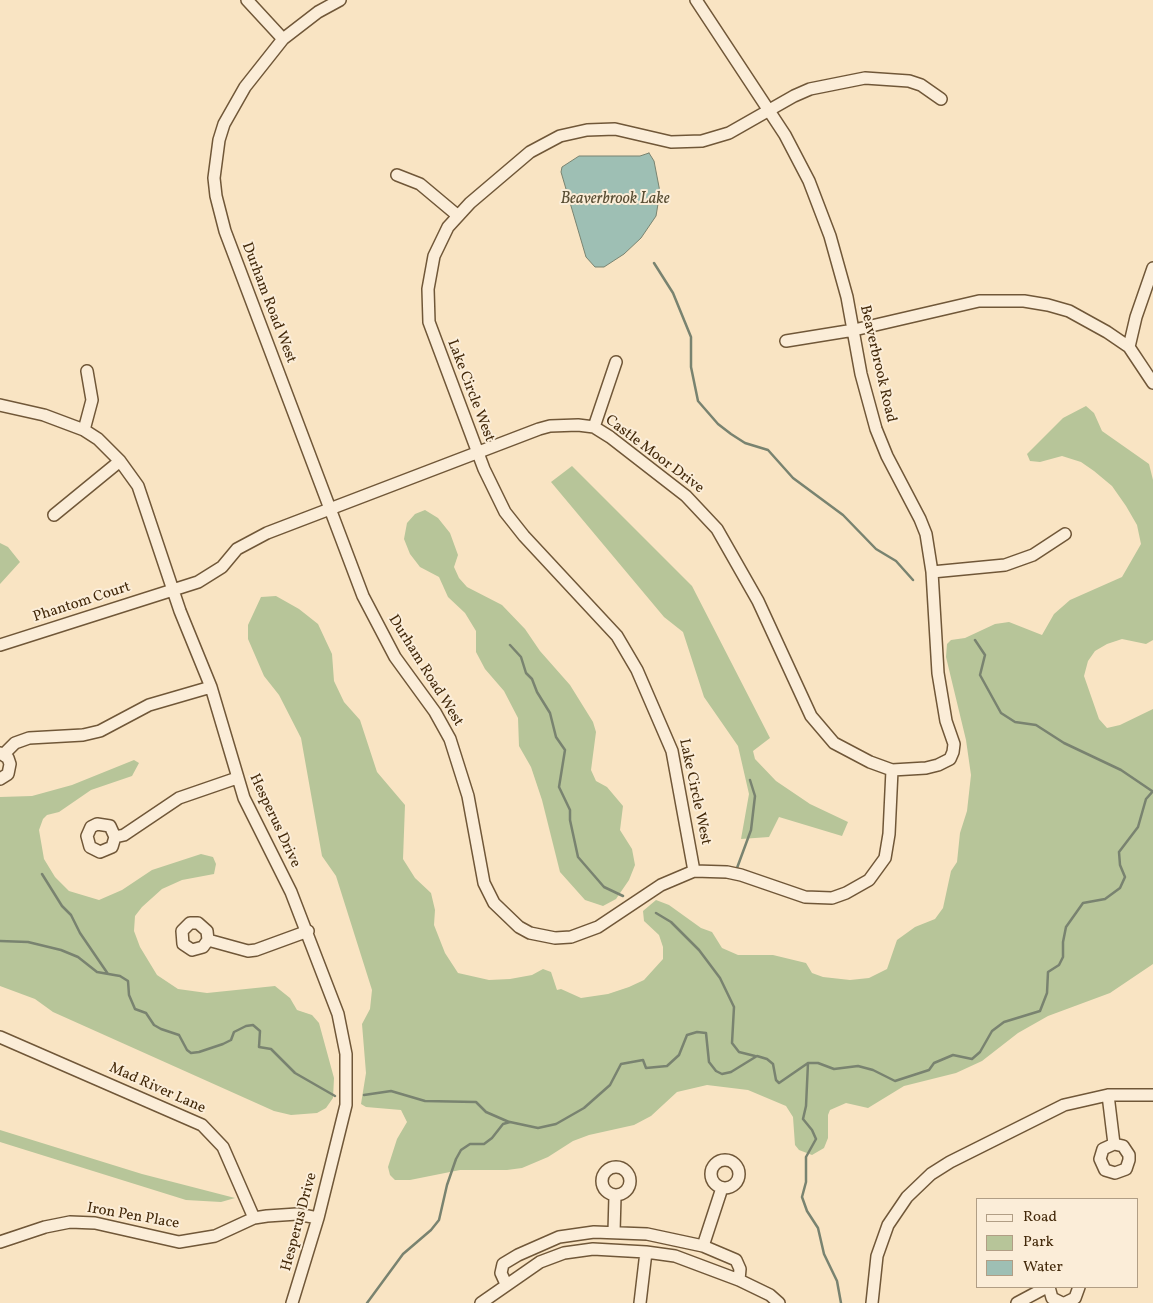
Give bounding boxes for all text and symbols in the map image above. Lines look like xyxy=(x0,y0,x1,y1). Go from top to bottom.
water label: Beaverbrook Lake xyxy=(560,190,670,210)
street label: Durham Road West xyxy=(237,240,299,366)
street label: Beaverbrook Road xyxy=(855,304,899,424)
street label: Lake Circle West xyxy=(442,337,498,445)
street label: Castle Moor Drive xyxy=(601,412,707,498)
street label: Phantom Court xyxy=(31,579,133,627)
street label: Durham Road West xyxy=(383,612,467,730)
street label: Lake Circle West xyxy=(674,737,714,847)
street label: Hesperus Drive xyxy=(244,771,304,871)
street label: Mad River Lane xyxy=(106,1060,208,1118)
street label: Hesperus Drive xyxy=(278,1171,322,1273)
legend xyxy=(976,1198,1138,1288)
street label: Iron Pen Place xyxy=(85,1200,181,1234)
text: Road xyxy=(1023,1207,1057,1228)
text: Park xyxy=(1023,1232,1054,1253)
text: Water xyxy=(1023,1257,1063,1278)

